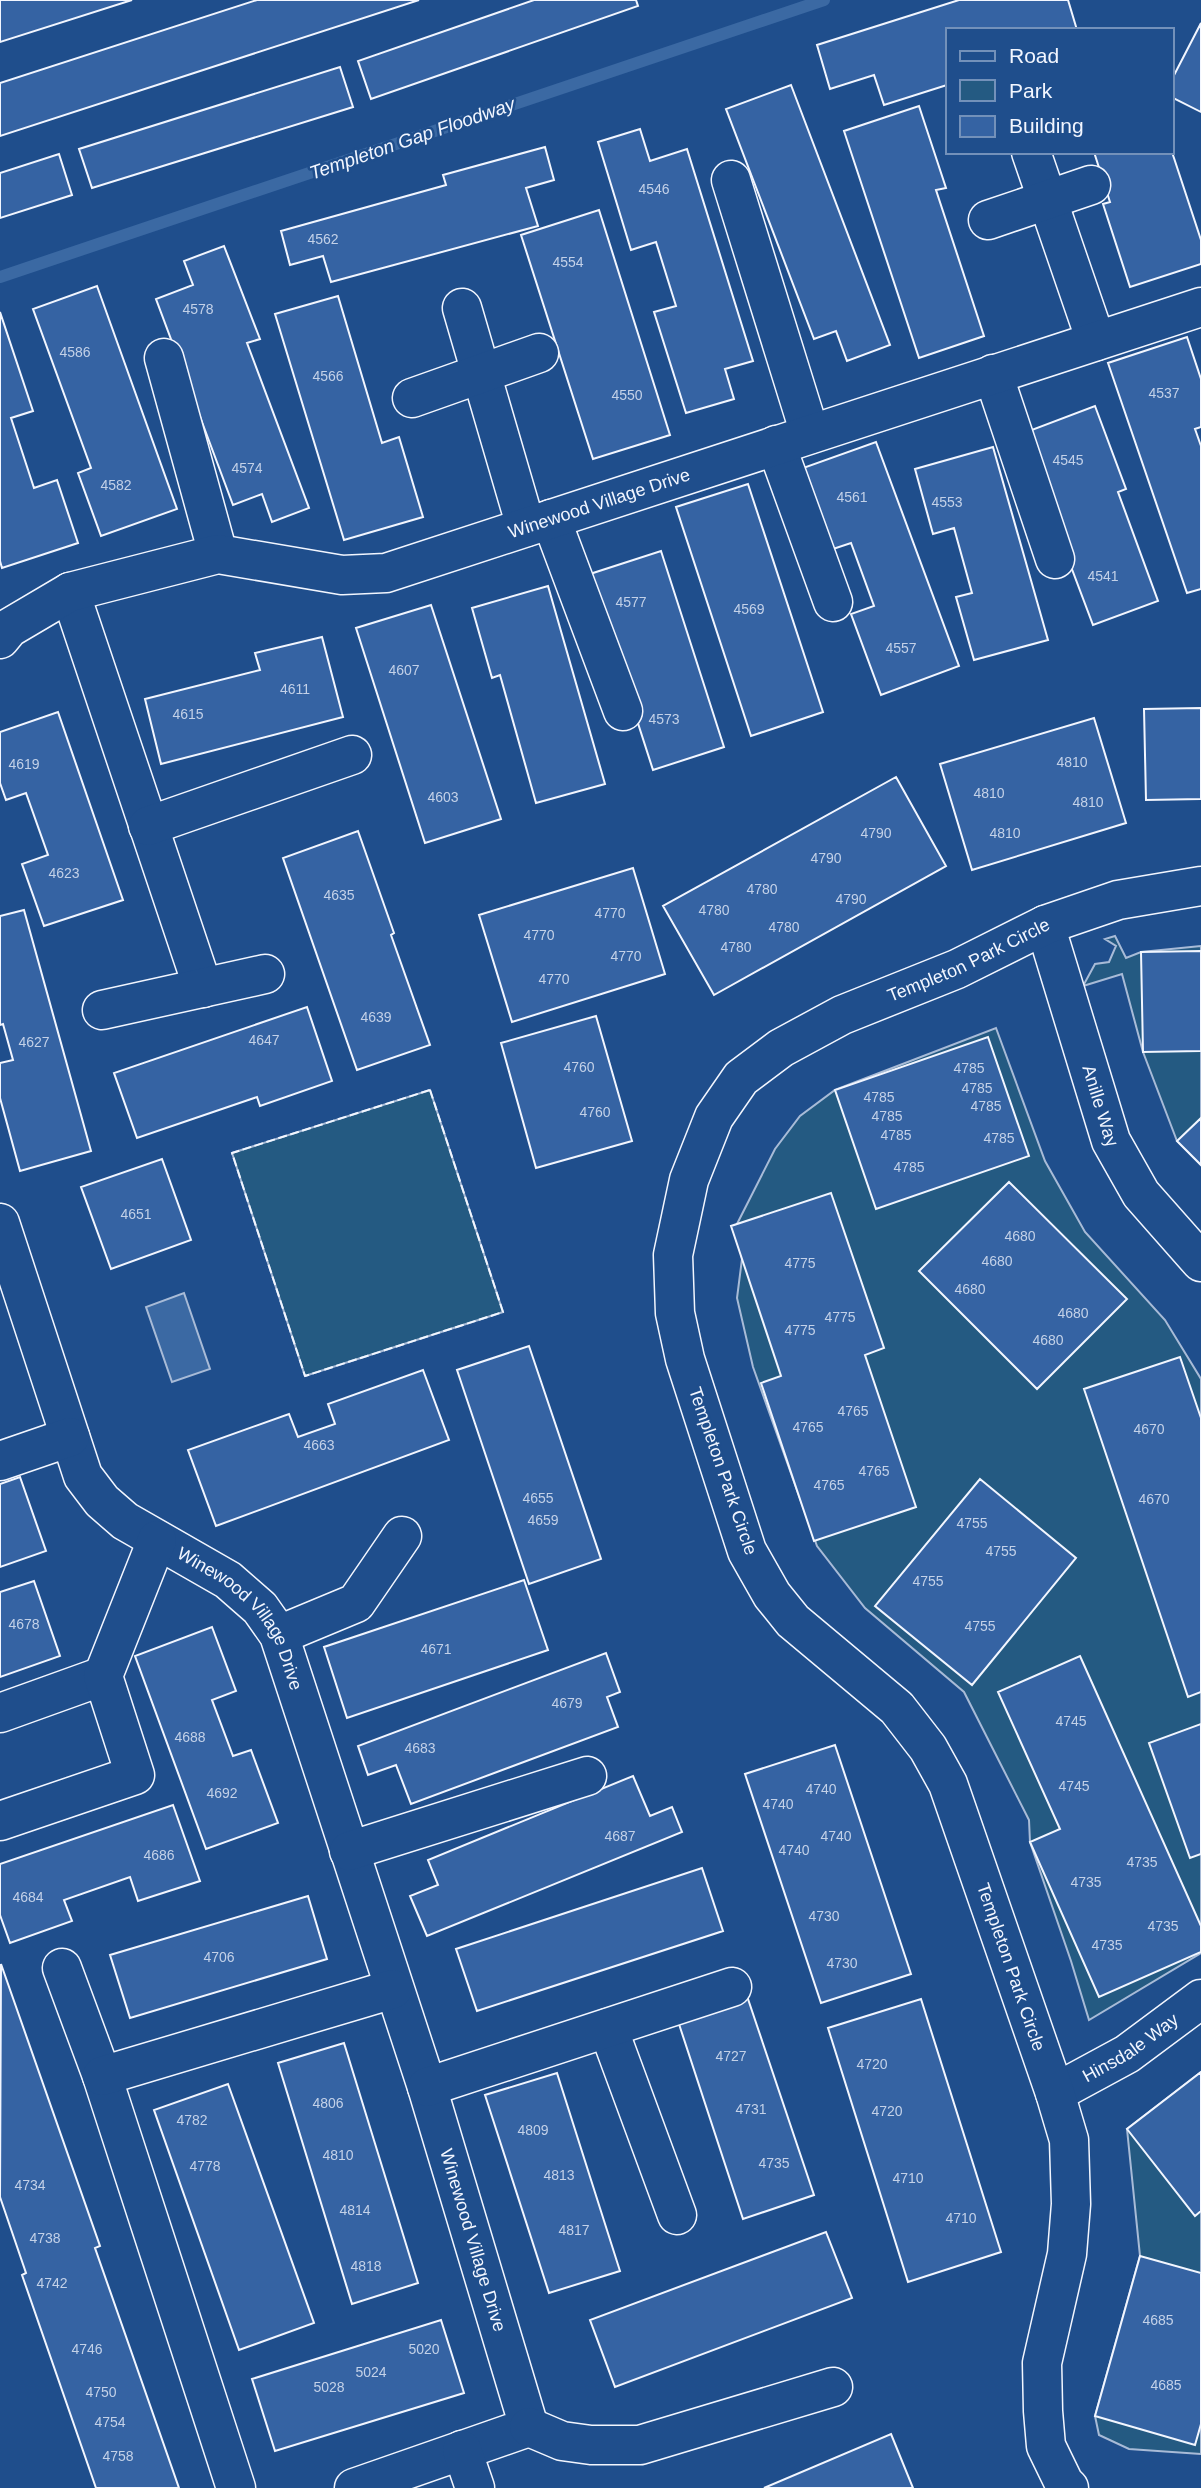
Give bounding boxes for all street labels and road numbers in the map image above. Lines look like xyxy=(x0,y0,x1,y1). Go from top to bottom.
street label: Winewood Village Drive xyxy=(506,464,693,542)
street label: Templeton Park Circle xyxy=(885,914,1053,1006)
street label: Anille Way xyxy=(1078,1062,1122,1151)
street label: Templeton Park Circle xyxy=(685,1385,761,1557)
street label: Winewood Village Drive xyxy=(174,1543,306,1693)
street label: Templeton Park Circle xyxy=(973,1881,1049,2053)
street label: Hinsdale Way xyxy=(1079,2009,1182,2086)
street label: Winewood Village Drive xyxy=(436,2146,510,2334)

